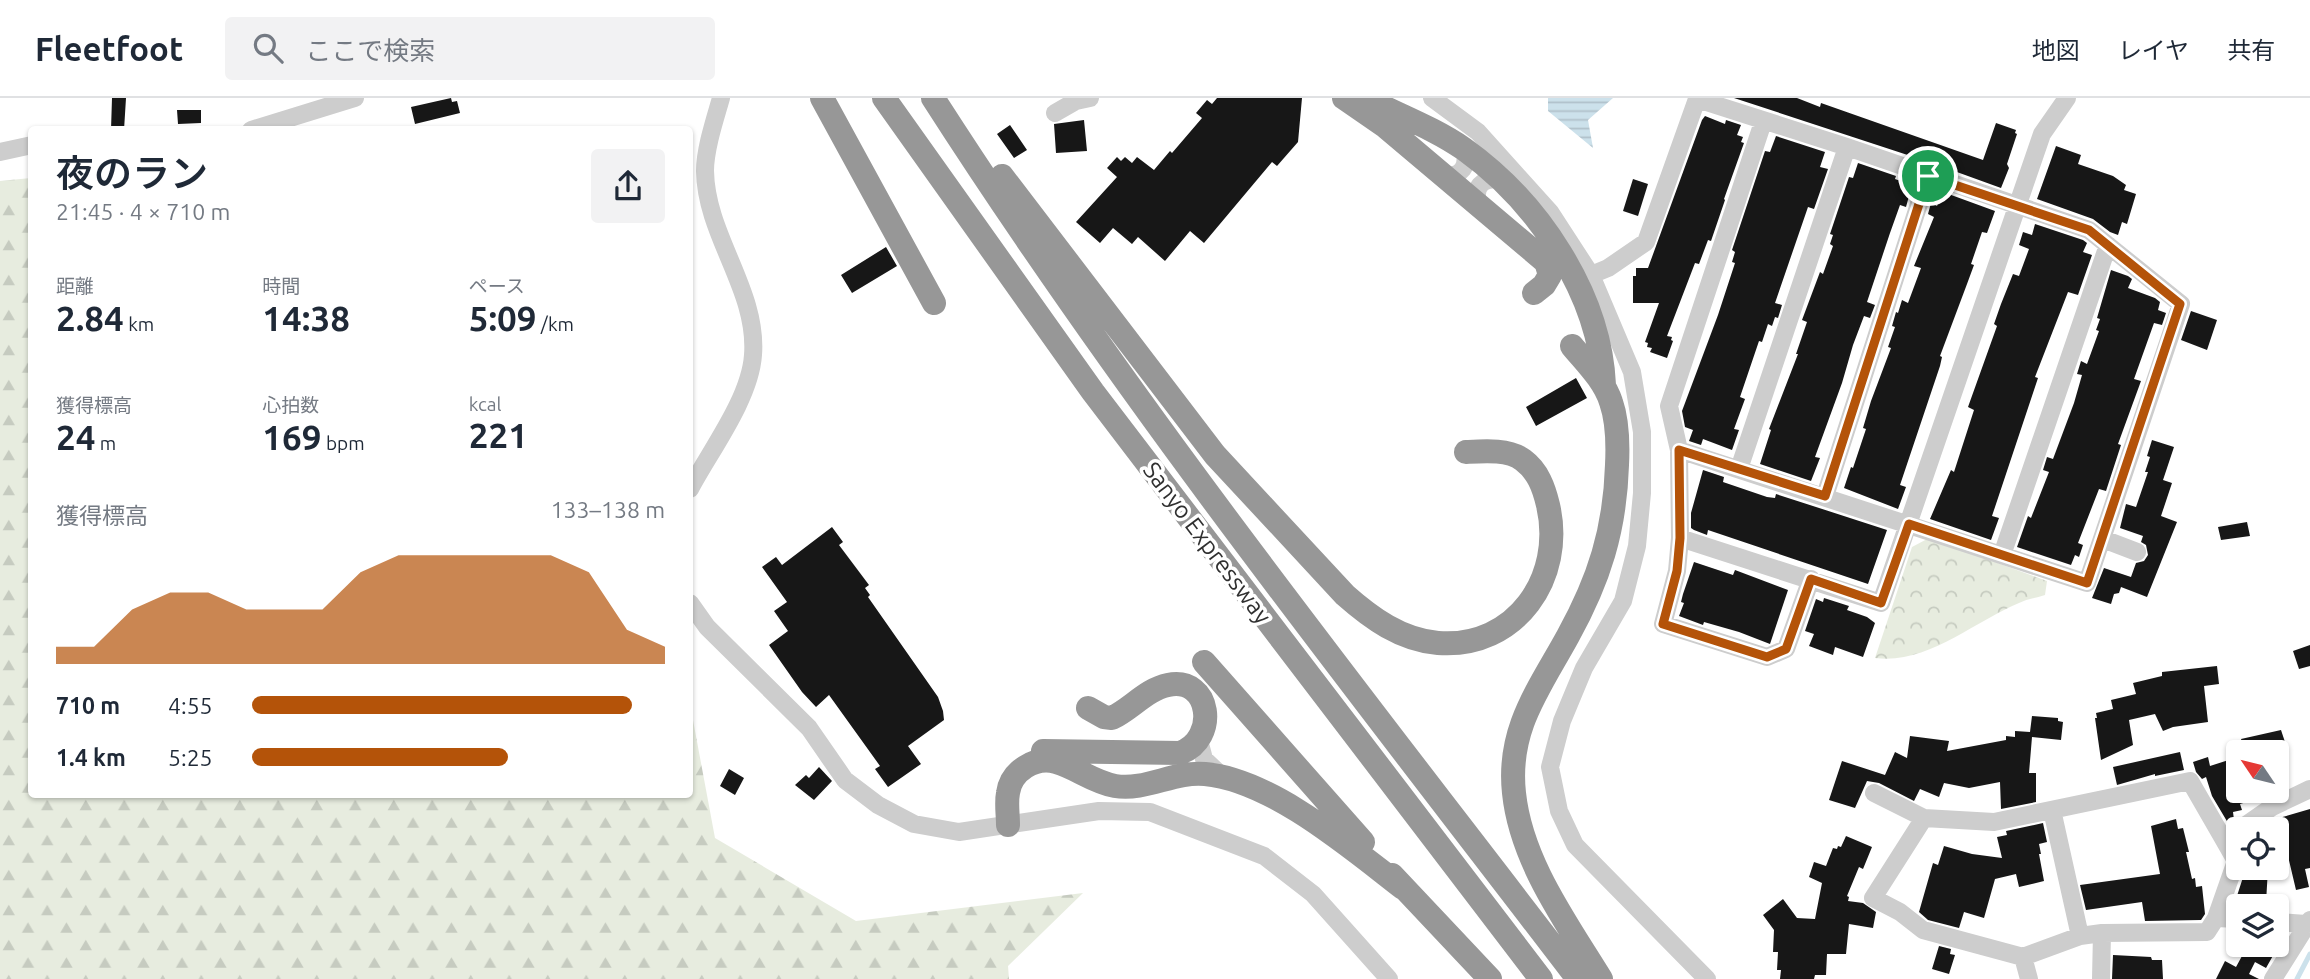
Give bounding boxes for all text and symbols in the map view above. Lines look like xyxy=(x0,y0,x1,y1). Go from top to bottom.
search box xyxy=(225,17,715,80)
icon: search xyxy=(249,29,287,67)
text: Fleetfoot xyxy=(35,30,183,67)
text: ここで検索 xyxy=(305,36,435,65)
text: 地図 xyxy=(2032,37,2080,64)
text: レイヤ xyxy=(2118,37,2189,64)
text: 共有 xyxy=(2227,37,2275,64)
pin xyxy=(1898,146,1958,206)
button: share xyxy=(591,149,665,223)
text: 夜のラン xyxy=(56,152,208,194)
icon: arrive xyxy=(1909,157,1947,195)
text: 21:45 · 4 × 710 m xyxy=(56,199,230,224)
text: 距離 xyxy=(56,275,94,297)
text: 時間 xyxy=(262,275,300,297)
text: ペース xyxy=(469,275,525,297)
text: 2.84 xyxy=(56,298,124,338)
text: 14:38 xyxy=(262,298,350,338)
text: 5:09 xyxy=(469,298,537,338)
text: km xyxy=(124,313,154,335)
text: /km xyxy=(537,313,574,335)
text: kcal xyxy=(469,393,501,415)
text: 獲得標高 xyxy=(56,394,132,416)
text: 心拍数 xyxy=(262,394,319,416)
text: 221 xyxy=(469,415,528,455)
text: 24 xyxy=(56,417,95,457)
text: 169 xyxy=(262,417,322,457)
text: m xyxy=(95,432,116,454)
text: bpm xyxy=(322,432,365,454)
street label: Sanyo Expressway xyxy=(1138,457,1277,629)
text: 133–138 m xyxy=(551,497,665,522)
text: 獲得標高 xyxy=(56,503,148,528)
text: 710 m xyxy=(56,693,120,718)
text: 4:55 xyxy=(168,693,213,718)
north arrow xyxy=(2226,740,2289,803)
map controls xyxy=(2226,740,2289,957)
text: 1.4 km xyxy=(56,745,126,770)
text: 5:25 xyxy=(168,745,213,770)
button: locate xyxy=(2226,817,2289,880)
button: layers xyxy=(2226,894,2289,957)

